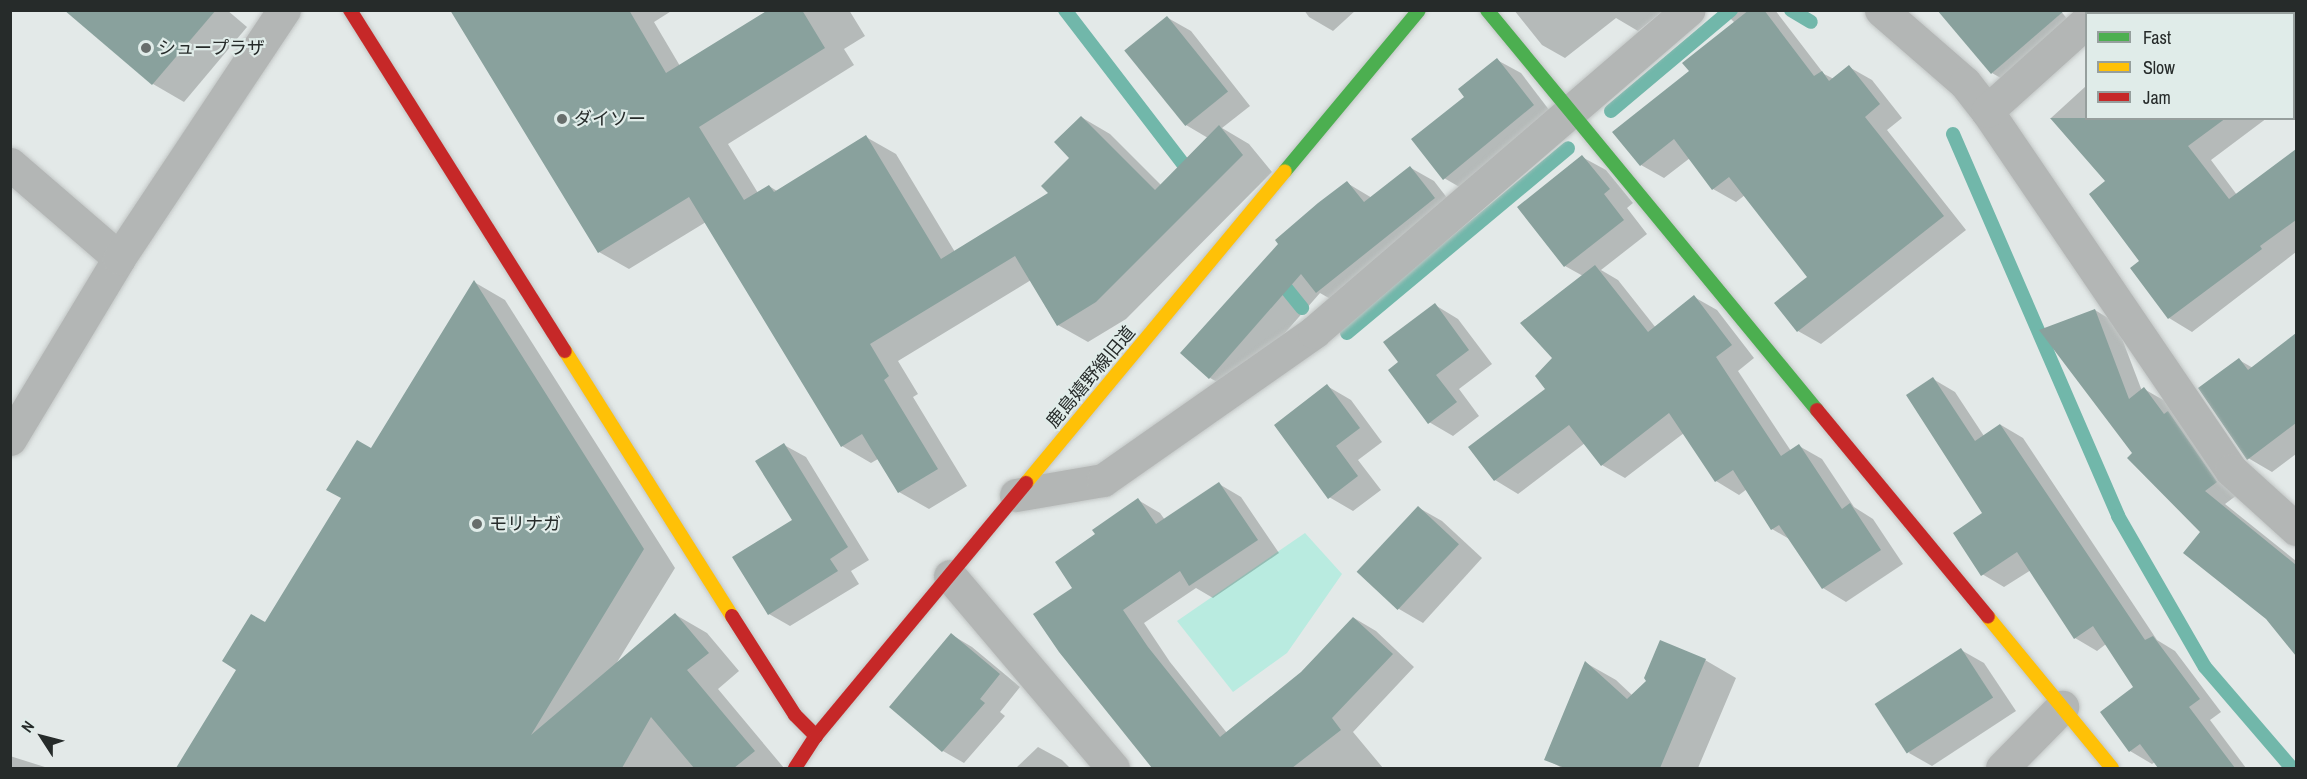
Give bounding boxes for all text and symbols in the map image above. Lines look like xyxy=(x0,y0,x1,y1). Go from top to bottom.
legend xyxy=(2085,12,2295,120)
text: Fast xyxy=(2143,25,2171,50)
place label: シュープラザ xyxy=(158,37,266,59)
marker: シュープラザ xyxy=(139,41,153,55)
text: Slow xyxy=(2143,55,2175,80)
text: Jam xyxy=(2143,85,2171,110)
place label: ダイソー xyxy=(574,108,646,130)
marker: ダイソー xyxy=(555,112,569,126)
street label: 鹿島嬉野線旧道 xyxy=(1042,322,1140,432)
place label: モリナガ xyxy=(489,513,561,535)
marker: モリナガ xyxy=(470,517,484,531)
north arrow xyxy=(12,707,72,767)
text: N xyxy=(16,716,39,737)

